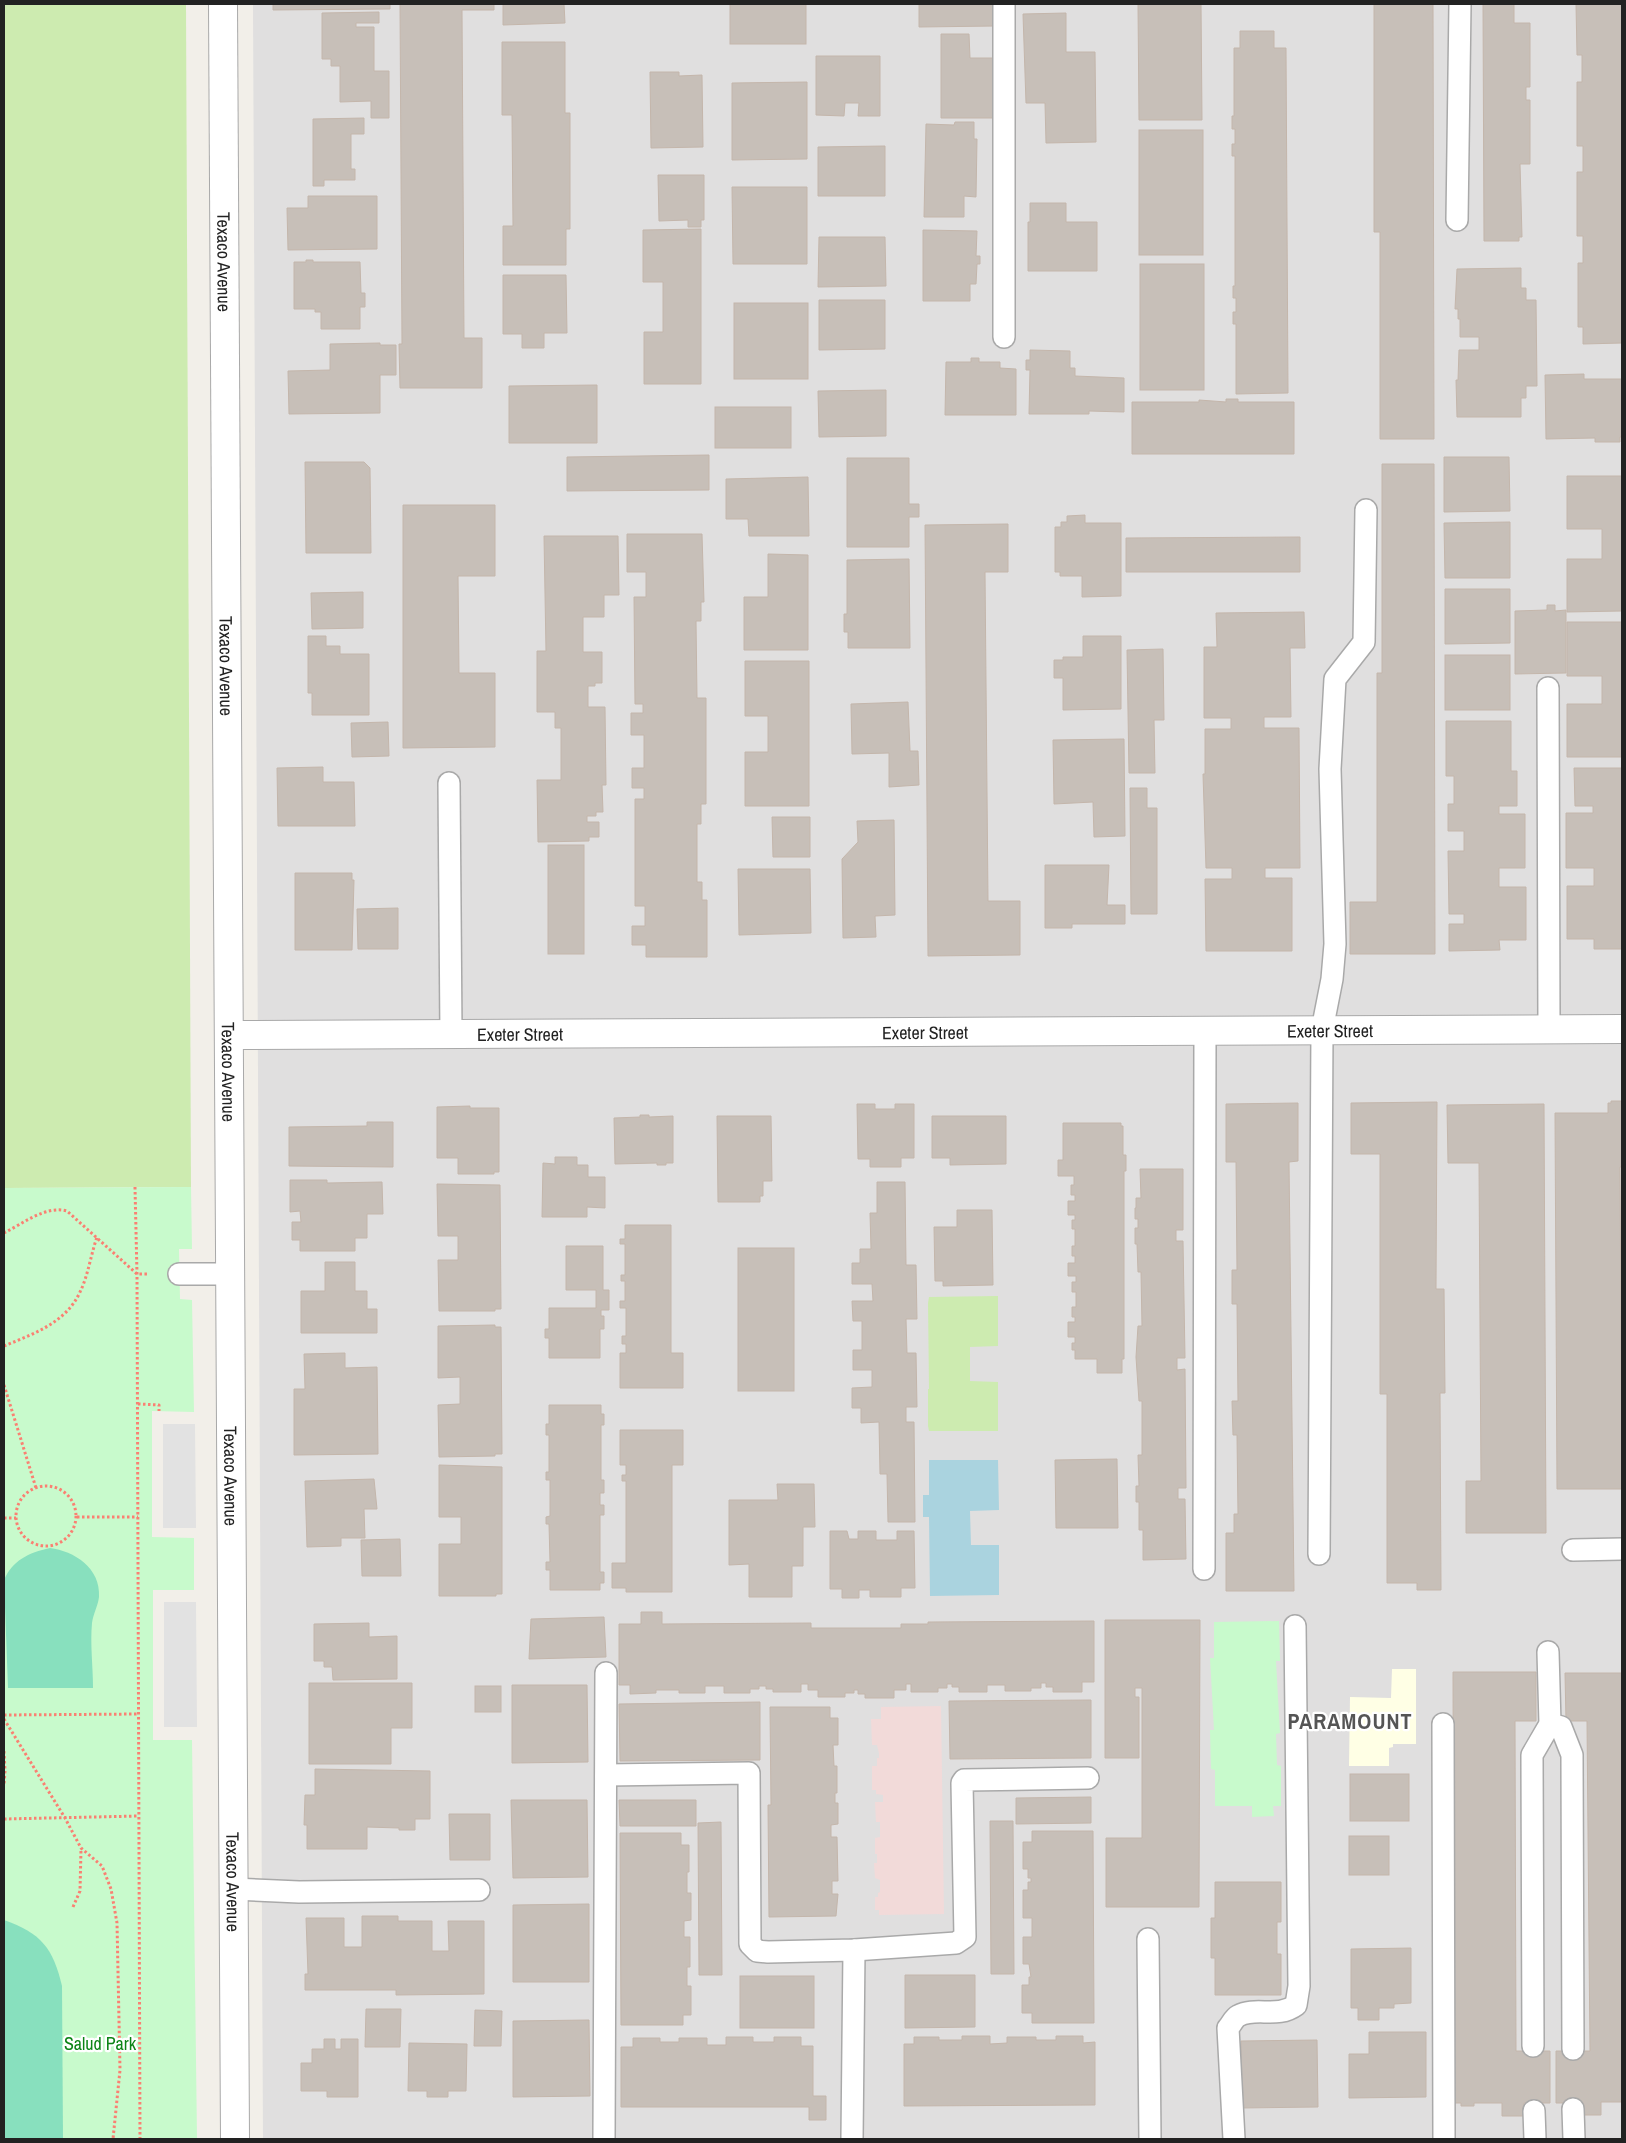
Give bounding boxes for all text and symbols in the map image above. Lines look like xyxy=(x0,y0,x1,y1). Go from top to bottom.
street label: Texaco Avenue xyxy=(212,212,237,312)
street label: Texaco Avenue xyxy=(214,616,240,716)
street label: Exeter Street xyxy=(1287,1018,1373,1043)
street label: Exeter Street xyxy=(882,1019,968,1045)
street label: Exeter Street xyxy=(477,1021,563,1046)
street label: Texaco Avenue xyxy=(216,1022,242,1122)
street label: Texaco Avenue xyxy=(218,1426,244,1526)
district label: PARAMOUNT xyxy=(1288,1706,1412,1736)
street label: Texaco Avenue xyxy=(221,1832,246,1932)
park label: Salud Park xyxy=(64,2031,137,2056)

